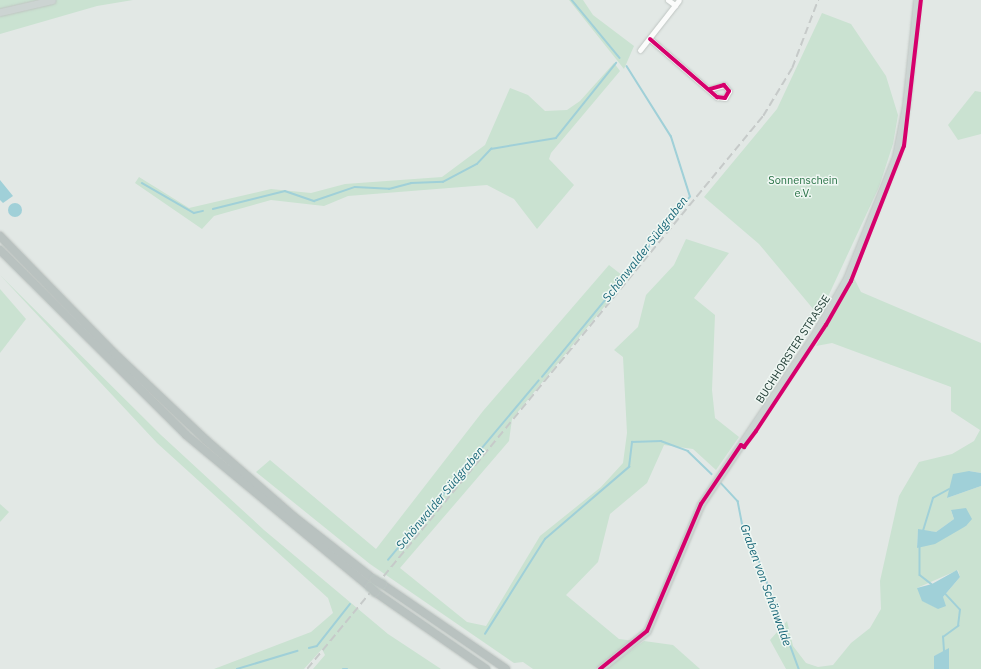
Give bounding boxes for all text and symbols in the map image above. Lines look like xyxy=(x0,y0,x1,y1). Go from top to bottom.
park label: Sonnenschein e.V. xyxy=(768,174,838,200)
water label: Schönwalder Südgraben xyxy=(599,193,691,305)
street label: BUCHHORSTER STRASSE xyxy=(753,293,833,405)
water label: Schönwalder Südgraben xyxy=(393,444,487,552)
water label: Graben von Schönwalde xyxy=(737,522,795,648)

